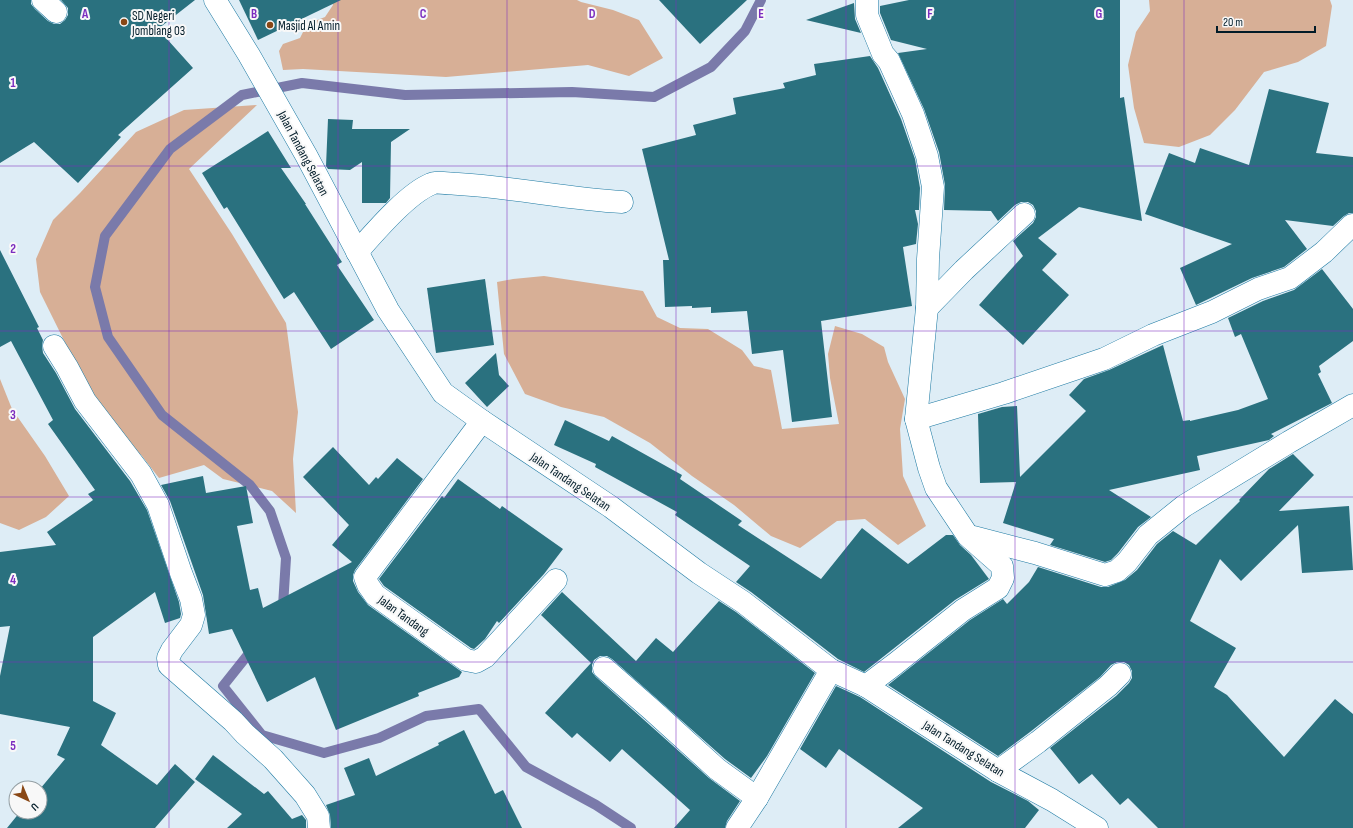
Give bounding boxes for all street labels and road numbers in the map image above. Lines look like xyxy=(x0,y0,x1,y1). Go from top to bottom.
street label: Jalan Tandang Selatan xyxy=(274,107,332,199)
street label: Jalan Tandang Selatan xyxy=(526,448,614,515)
street label: Jalan Tandang xyxy=(374,591,432,640)
street label: Jalan Tandang Selatan xyxy=(919,717,1007,780)

